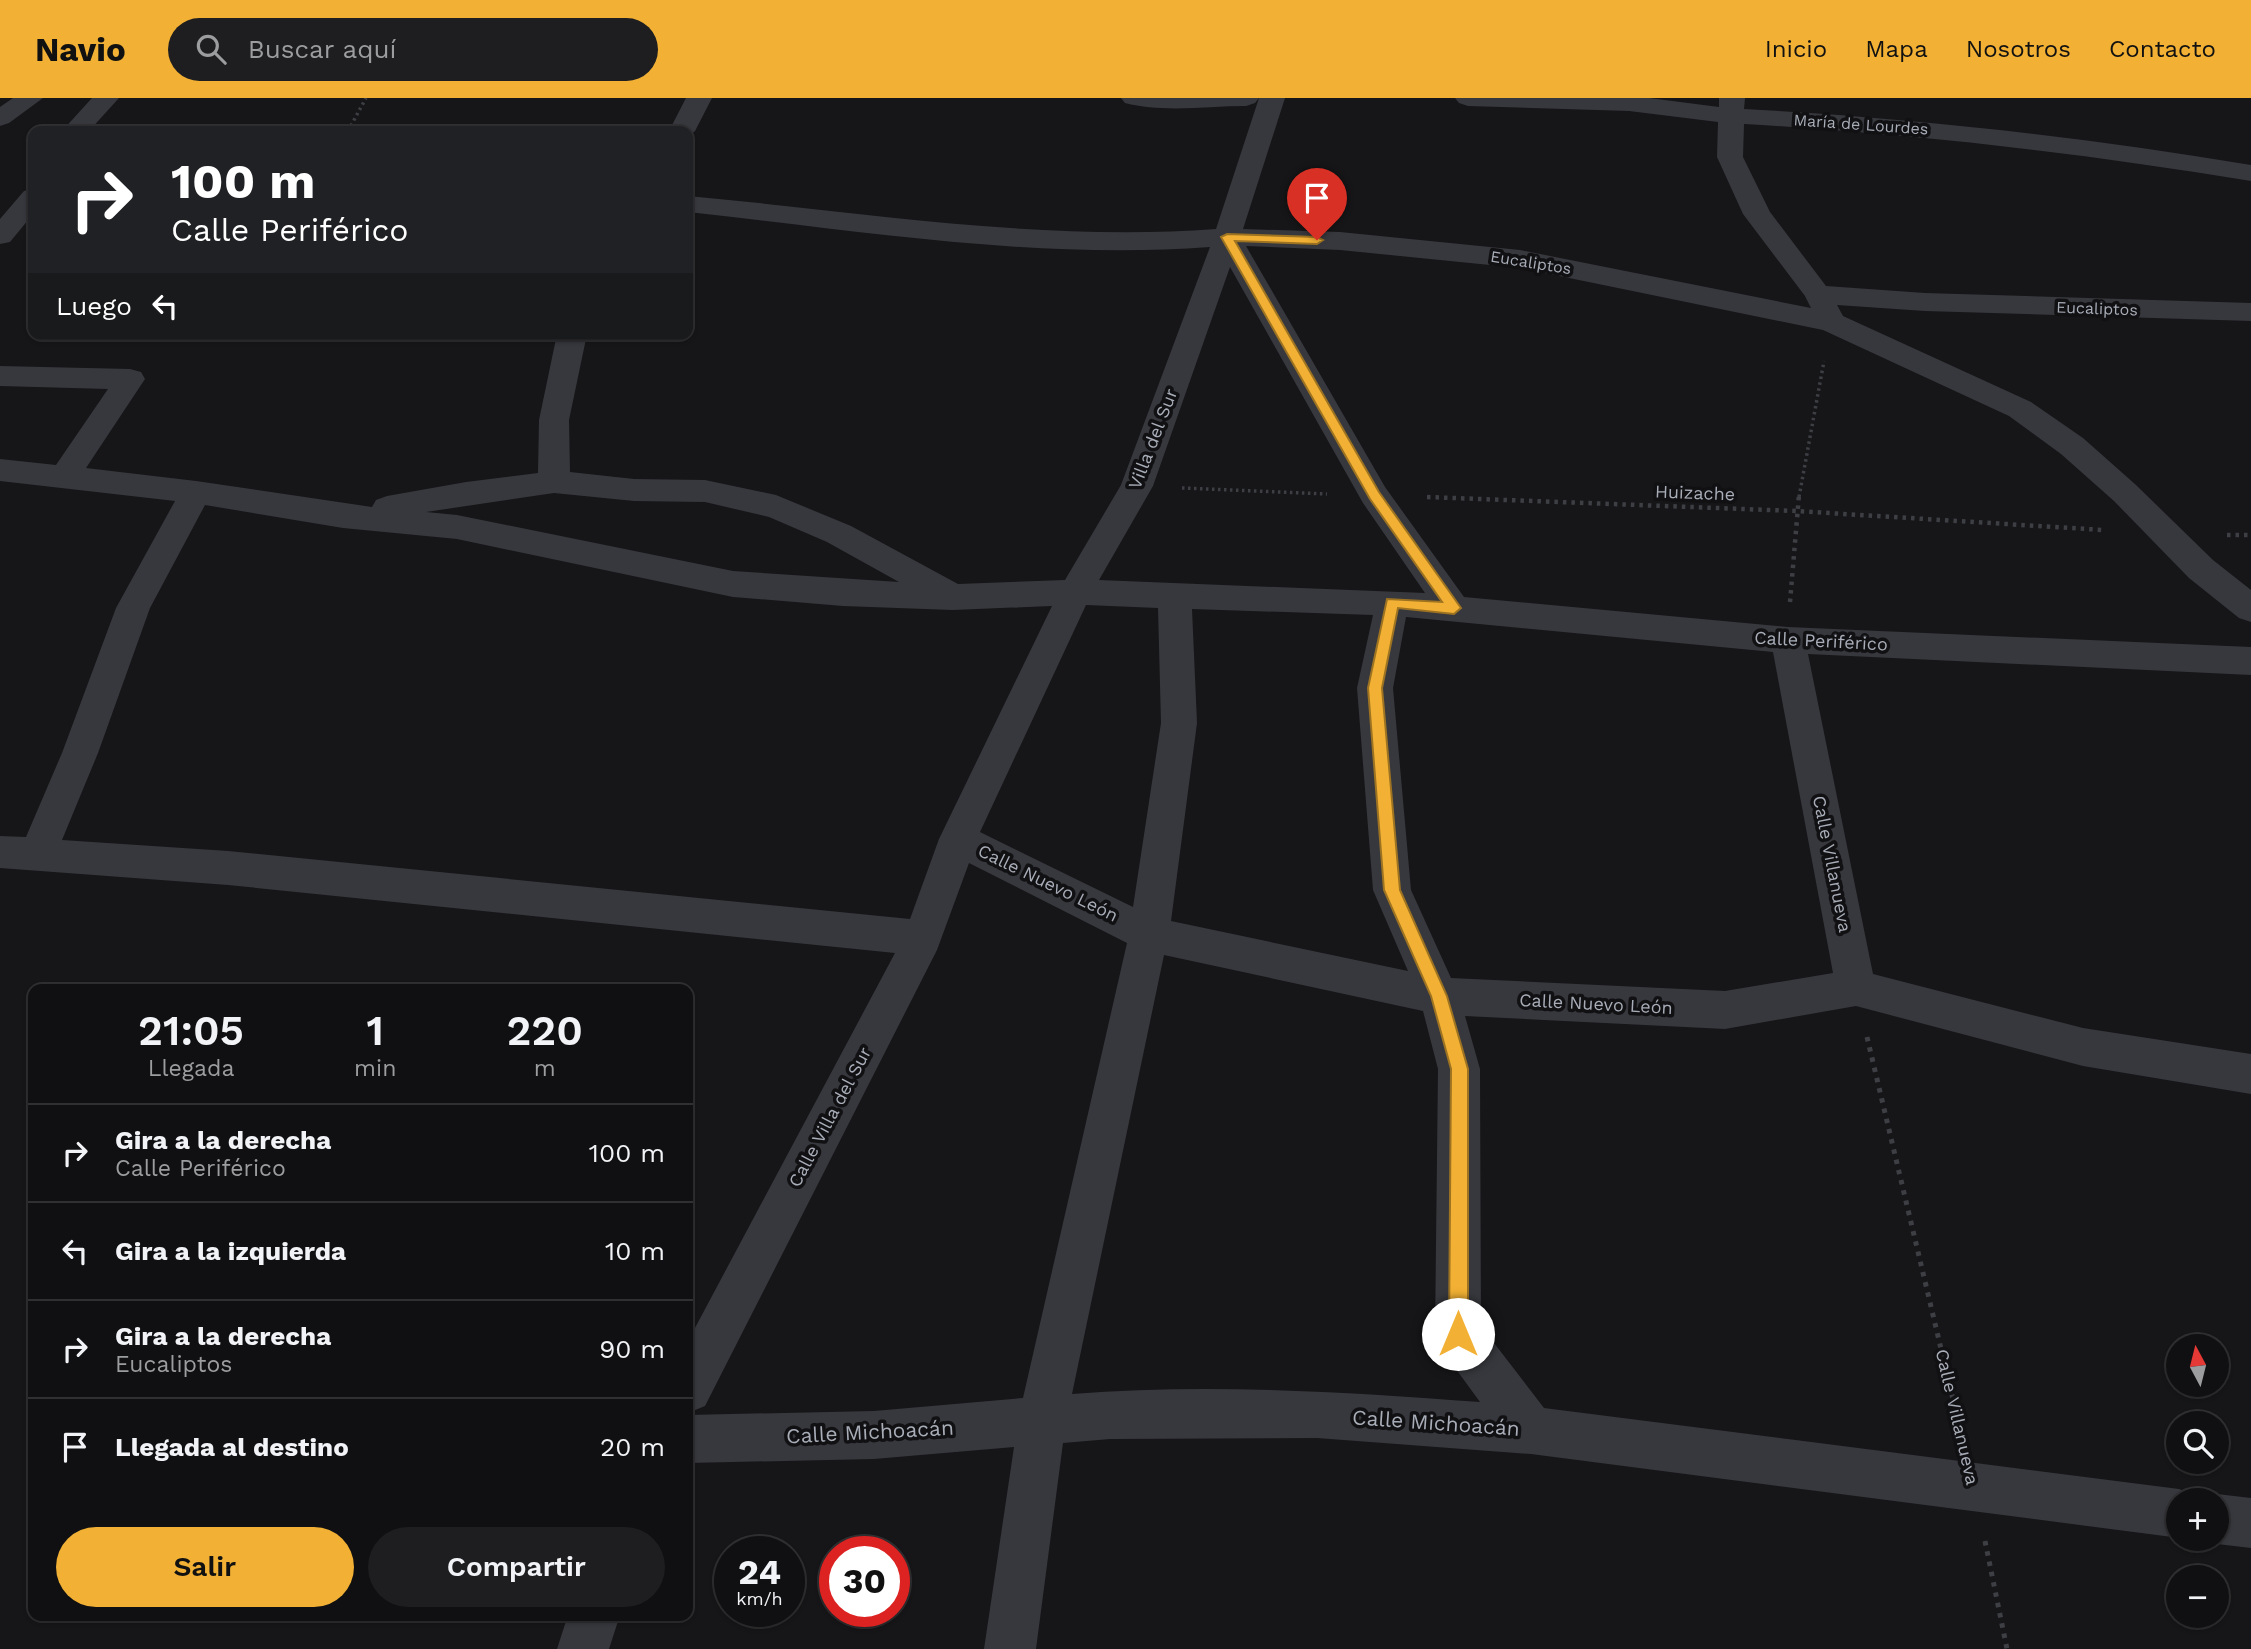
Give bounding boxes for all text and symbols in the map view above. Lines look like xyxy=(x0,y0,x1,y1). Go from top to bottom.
search box xyxy=(168,18,658,81)
text: Navio xyxy=(35,30,126,69)
icon: search xyxy=(192,30,230,68)
text: Buscar aquí xyxy=(248,34,397,64)
text: Inicio xyxy=(1765,35,1827,63)
text: Mapa xyxy=(1865,35,1928,63)
text: Nosotros xyxy=(1966,35,2071,63)
text: Contacto xyxy=(2109,35,2216,63)
street label: María de Lourdes xyxy=(1793,110,1929,139)
text: 100 m xyxy=(171,152,315,210)
icon: right xyxy=(56,154,147,245)
pin xyxy=(1287,168,1347,240)
icon: arrive xyxy=(1298,179,1336,217)
text: Calle Periférico xyxy=(171,211,409,249)
street label: Eucaliptos xyxy=(1489,247,1573,278)
icon: left xyxy=(146,287,184,325)
text: Luego xyxy=(56,291,132,321)
street label: Eucaliptos xyxy=(2056,298,2138,319)
street label: Villa del Sur xyxy=(1124,386,1181,492)
street label: Huizache xyxy=(1654,481,1736,504)
street label: Calle Periférico xyxy=(1754,627,1888,654)
street label: Calle Villanueva xyxy=(1809,794,1856,934)
street label: Calle Nuevo León xyxy=(975,839,1122,926)
street label: Calle Nuevo León xyxy=(1519,989,1673,1018)
text: 21:05 xyxy=(138,1006,244,1055)
text: 1 xyxy=(367,1006,384,1055)
text: 220 xyxy=(507,1006,583,1055)
street label: Calle Villa del Sur xyxy=(784,1043,875,1190)
text: Llegada xyxy=(148,1055,234,1082)
text: min xyxy=(354,1055,396,1082)
text: m xyxy=(534,1055,556,1082)
text: Gira a la derecha xyxy=(115,1125,331,1155)
icon: right xyxy=(56,1134,94,1172)
text: 100 m xyxy=(589,1138,665,1168)
text: Calle Periférico xyxy=(115,1155,286,1182)
icon: left xyxy=(56,1232,94,1270)
text: Gira a la izquierda xyxy=(115,1236,346,1266)
text: 10 m xyxy=(605,1236,665,1266)
position arrow xyxy=(1421,1297,1495,1371)
text: Gira a la derecha xyxy=(115,1321,331,1351)
icon: right xyxy=(56,1330,94,1368)
text: 90 m xyxy=(599,1334,665,1364)
north arrow xyxy=(2166,1334,2230,1396)
map controls xyxy=(2166,1334,2229,1628)
street label: Calle Villanueva xyxy=(1932,1347,1983,1487)
text: Eucaliptos xyxy=(115,1351,232,1378)
street label: Calle Michoacán xyxy=(1351,1404,1521,1441)
button: search xyxy=(2166,1411,2229,1474)
street label: Calle Michoacán xyxy=(786,1415,954,1448)
icon: arrive xyxy=(56,1428,94,1466)
text: Llegada al destino xyxy=(115,1432,349,1462)
text: 20 m xyxy=(600,1432,665,1462)
button: + xyxy=(2166,1488,2229,1551)
button: Salir xyxy=(56,1527,354,1607)
button: Compartir xyxy=(368,1527,665,1607)
speed limit sign: 30 xyxy=(819,1536,910,1627)
text: 24 xyxy=(738,1551,781,1593)
button: − xyxy=(2166,1565,2229,1628)
text: km/h xyxy=(736,1588,783,1609)

